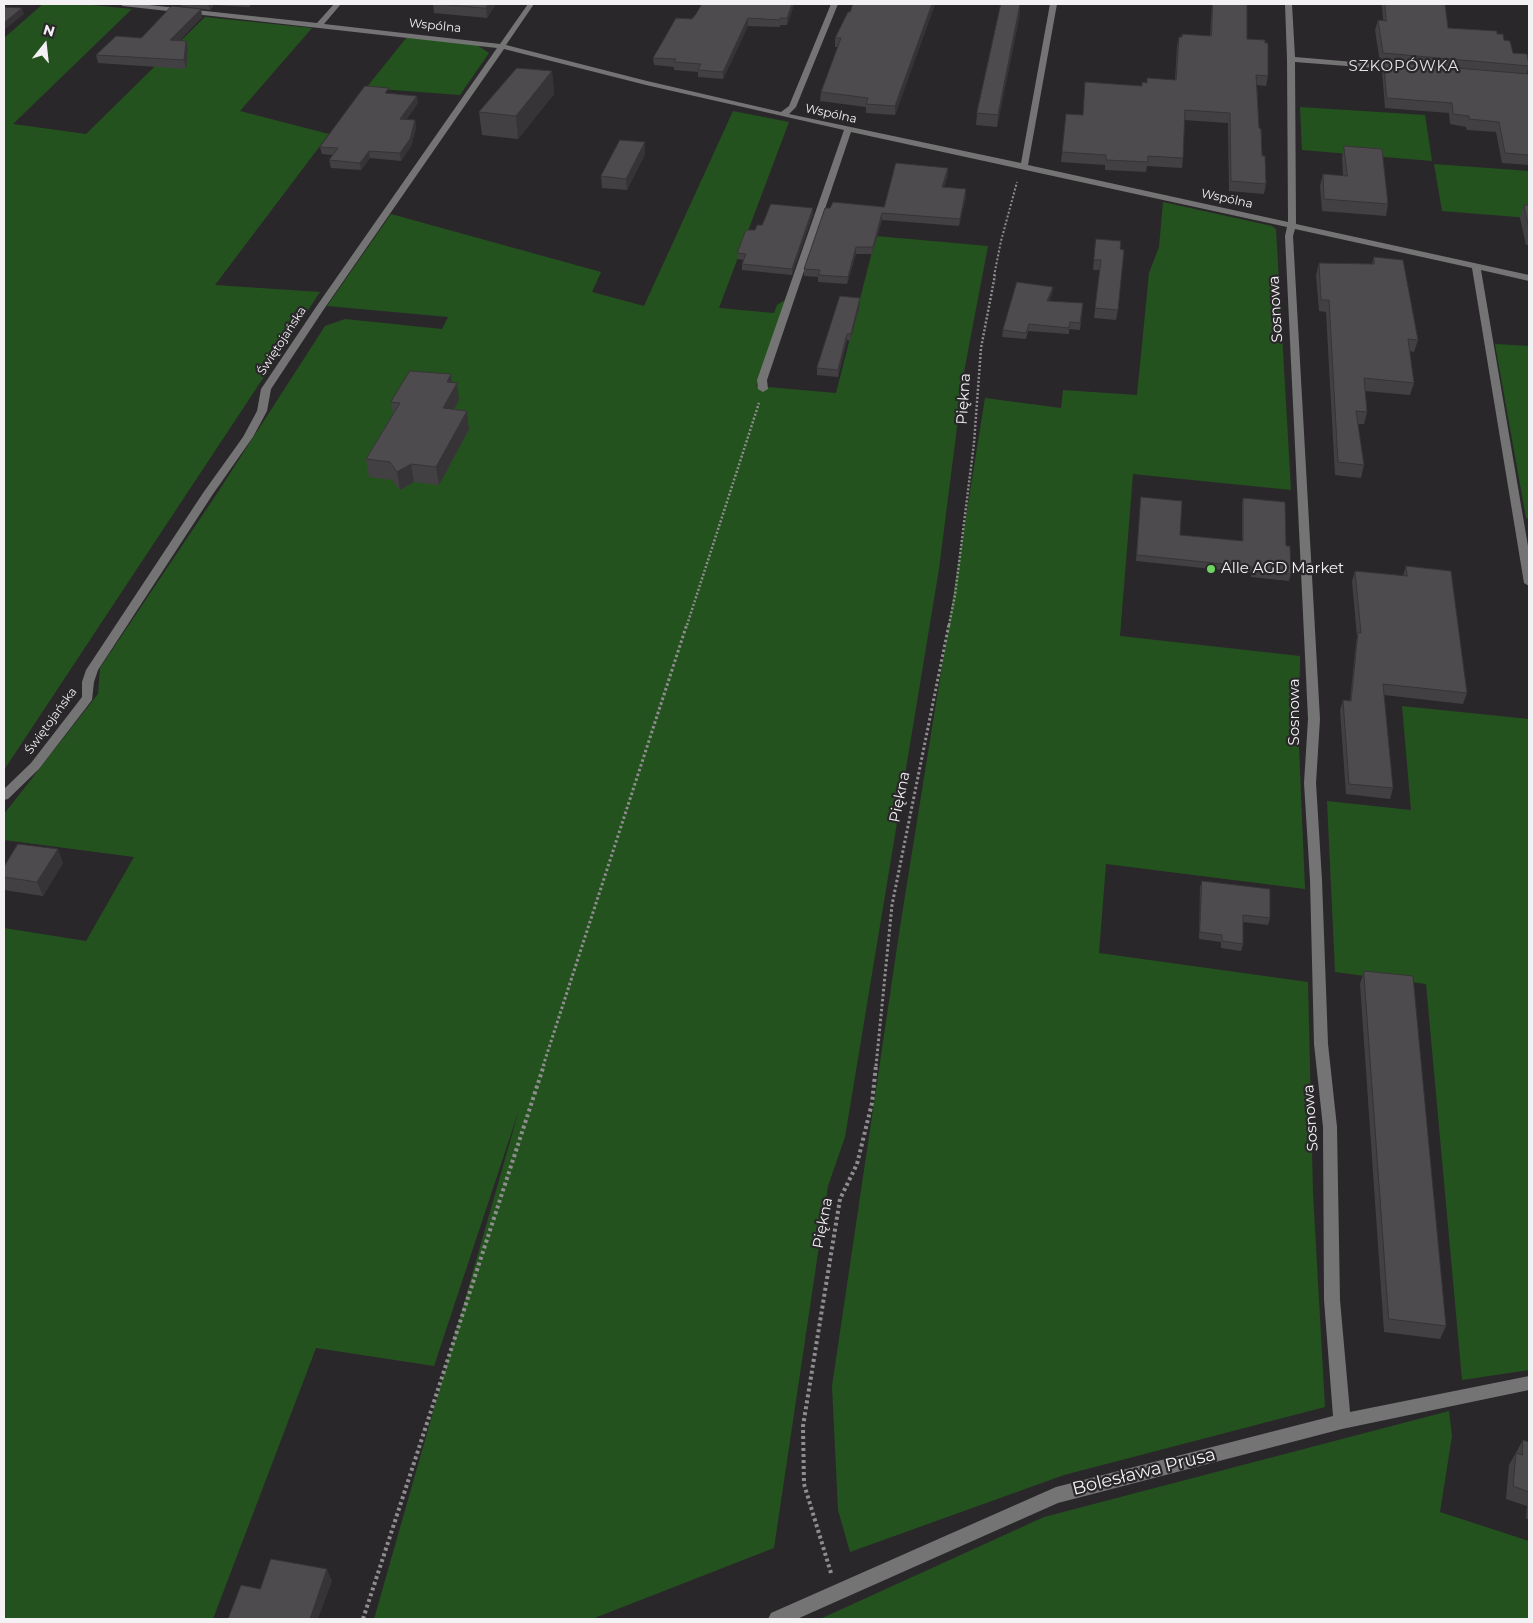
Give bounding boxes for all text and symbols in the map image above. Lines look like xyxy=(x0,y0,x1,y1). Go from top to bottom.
street label: Wspólna xyxy=(408,16,462,36)
north arrow xyxy=(20,20,70,70)
text: N xyxy=(41,20,57,41)
district label: SZKOPÓWKA xyxy=(1347,58,1461,76)
street label: Wspólna xyxy=(804,101,858,127)
street label: Wspólna xyxy=(1200,186,1254,212)
street label: Sosnowa xyxy=(1265,275,1287,343)
street label: Świętojańska xyxy=(254,304,310,378)
street label: Piękna xyxy=(953,373,975,425)
place label: Alle AGD Market xyxy=(1221,560,1344,578)
marker: Alle AGD Market xyxy=(1205,563,1217,575)
street label: Sosnowa xyxy=(1286,678,1304,746)
street label: Świętojańska xyxy=(22,685,80,757)
street label: Piękna xyxy=(886,770,914,824)
street label: Sosnowa xyxy=(1300,1084,1322,1152)
street label: Piękna xyxy=(809,1196,837,1250)
street label: Bolesława Prusa xyxy=(1070,1444,1218,1500)

